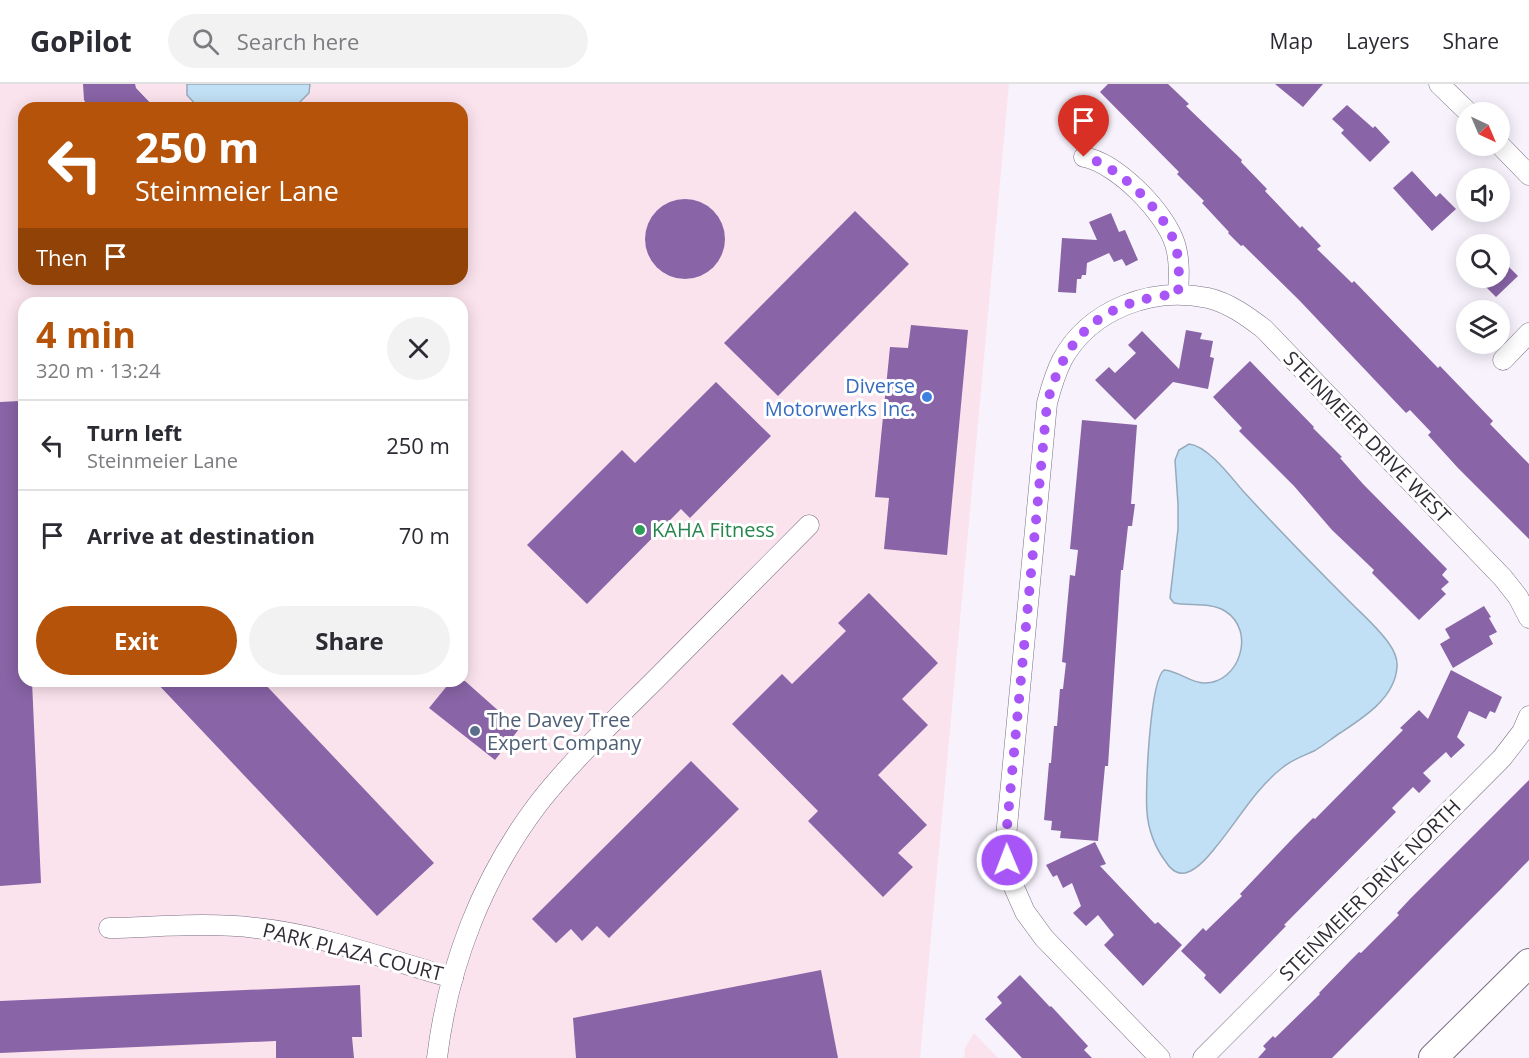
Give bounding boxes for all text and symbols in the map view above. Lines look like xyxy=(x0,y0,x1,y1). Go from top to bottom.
search box xyxy=(168,14,588,68)
text: GoPilot xyxy=(30,22,132,60)
icon: search xyxy=(189,25,222,58)
text: Search here xyxy=(237,26,359,56)
text: Map xyxy=(1270,27,1313,55)
text: Layers xyxy=(1346,27,1410,55)
text: Share xyxy=(1443,27,1499,55)
pin xyxy=(1058,95,1109,157)
north arrow xyxy=(1456,102,1510,156)
map controls xyxy=(1456,102,1510,354)
icon: arrive xyxy=(1067,104,1100,137)
text: 250 m xyxy=(135,118,259,175)
icon: left xyxy=(36,126,114,204)
button: sound xyxy=(1456,168,1510,222)
text: Steinmeier Lane xyxy=(135,172,339,209)
button: search xyxy=(1456,234,1510,288)
icon: arrive xyxy=(99,240,132,273)
text: Then xyxy=(36,242,87,272)
button: layers xyxy=(1456,300,1510,354)
text: 4 min xyxy=(36,310,136,359)
button: close xyxy=(387,317,450,380)
street label: STEINMEIER DRIVE WEST xyxy=(1278,345,1457,529)
text: 320 m · 13:24 xyxy=(36,357,161,384)
place label: Diverse Motorwerks Inc. xyxy=(765,372,915,422)
marker: Diverse Motorwerks Inc. xyxy=(920,390,934,404)
text: Turn left xyxy=(87,417,182,447)
icon: left xyxy=(36,429,69,462)
text: 250 m xyxy=(386,430,450,460)
text: Steinmeier Lane xyxy=(87,447,238,474)
place label: KAHA Fitness xyxy=(652,516,775,543)
icon: arrive xyxy=(36,519,69,552)
text: Arrive at destination xyxy=(87,520,315,550)
text: 70 m xyxy=(399,520,450,550)
marker: KAHA Fitness xyxy=(633,523,647,537)
button: Exit xyxy=(36,606,237,675)
button: Share xyxy=(249,606,450,675)
place label: The Davey Tree Expert Company xyxy=(487,706,642,756)
marker: The Davey Tree Expert Company xyxy=(468,724,482,738)
street label: STEINMEIER DRIVE NORTH xyxy=(1273,793,1466,986)
position arrow xyxy=(975,828,1039,892)
street label: PARK PLAZA COURT xyxy=(260,916,446,987)

